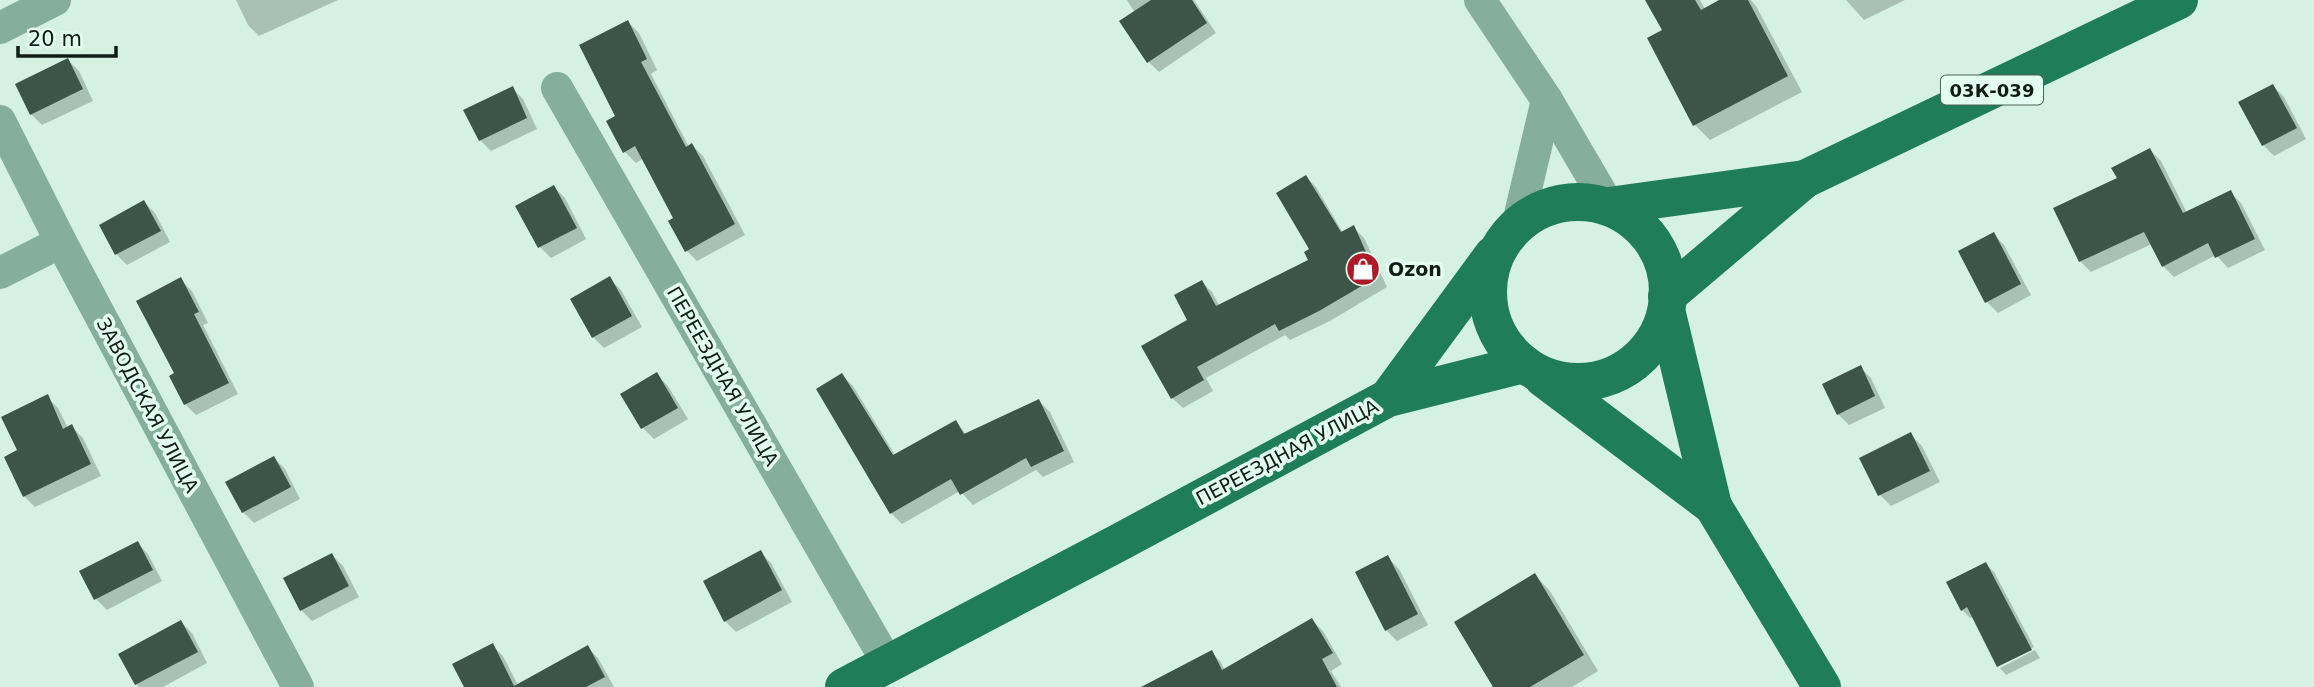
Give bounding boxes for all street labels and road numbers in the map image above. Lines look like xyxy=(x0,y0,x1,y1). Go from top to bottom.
road number: 03К-039 xyxy=(1941,76,2043,104)
street label: ПЕРЕЕЗДНАЯ УЛИЦА xyxy=(663,283,783,469)
street label: ЗАВОДСКАЯ УЛИЦА xyxy=(93,314,203,496)
street label: ПЕРЕЕЗДНАЯ УЛИЦА xyxy=(1192,395,1382,509)

